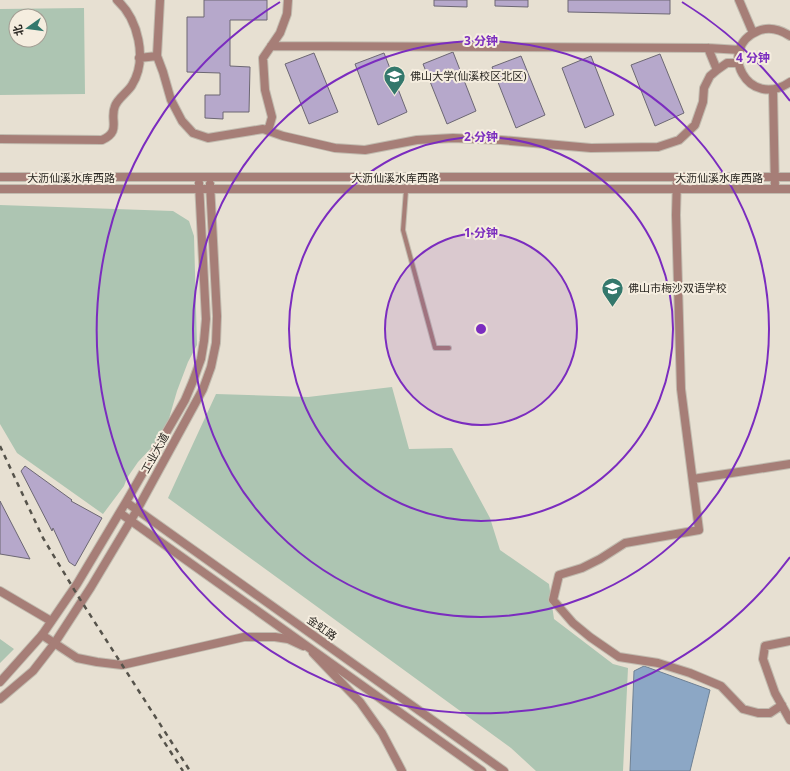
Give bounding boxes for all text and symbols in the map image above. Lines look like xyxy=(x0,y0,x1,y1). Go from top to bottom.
north arrow xyxy=(8,8,48,48)
text: 北 xyxy=(9,23,26,38)
text: 3 分钟 xyxy=(464,32,498,49)
text: 4 分钟 xyxy=(736,49,770,66)
school or university icon: 佛山大学(仙溪校区北区) xyxy=(382,63,408,96)
place label: 佛山大学(仙溪校区北区) xyxy=(410,68,527,83)
text: 2 分钟 xyxy=(464,128,498,145)
street label: 大沥仙溪水库西路 xyxy=(27,170,115,185)
street label: 大沥仙溪水库西路 xyxy=(351,170,439,185)
street label: 大沥仙溪水库西路 xyxy=(675,170,763,185)
text: 1 分钟 xyxy=(464,224,498,241)
school or university icon: 佛山市梅沙双语学校 xyxy=(599,275,625,308)
place label: 佛山市梅沙双语学校 xyxy=(628,280,727,295)
centre of rings xyxy=(474,322,488,336)
street label: 工业大道 xyxy=(137,430,172,476)
street label: 金虹路 xyxy=(304,612,340,643)

